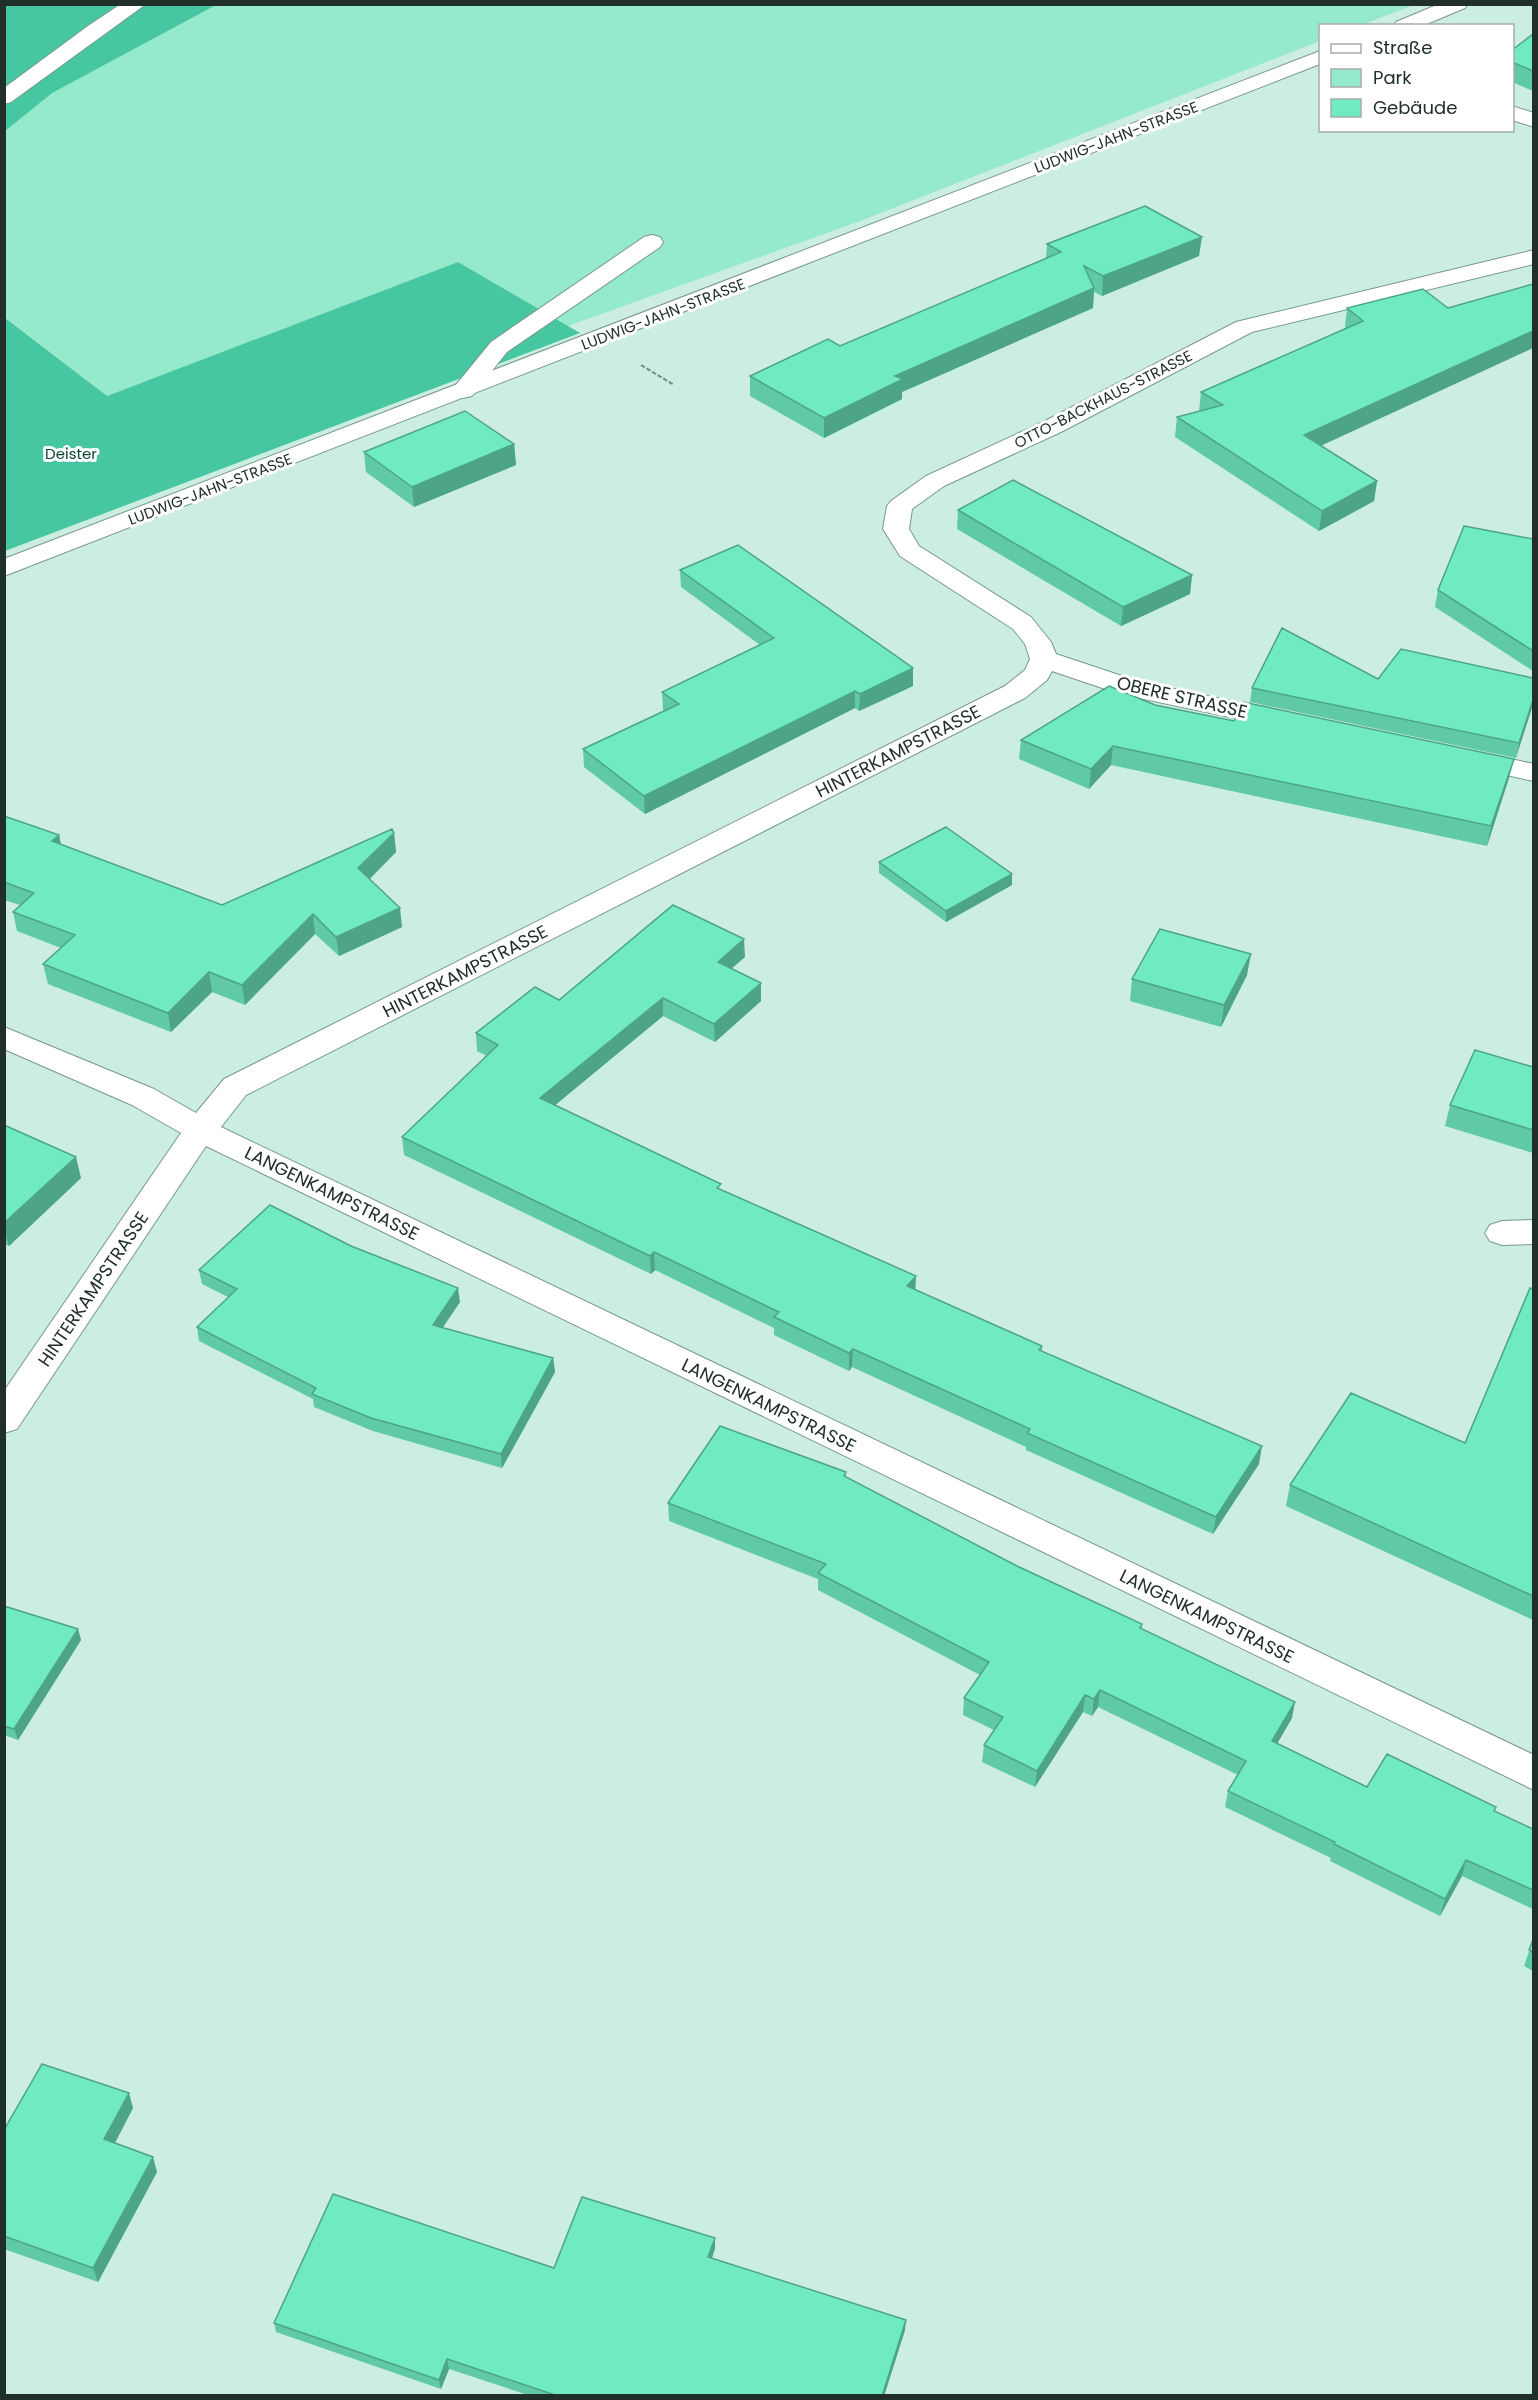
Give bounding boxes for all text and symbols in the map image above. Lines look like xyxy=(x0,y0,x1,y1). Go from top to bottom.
legend xyxy=(1319,24,1514,132)
text: Straße xyxy=(1373,35,1432,60)
text: Park xyxy=(1373,65,1412,90)
text: Gebäude xyxy=(1373,95,1457,120)
street label: LUDWIG-JAHN-STRASSE xyxy=(1031,96,1201,178)
street label: LUDWIG-JAHN-STRASSE xyxy=(578,273,748,355)
street label: OTTO-BACKHAUS-STRASSE xyxy=(1010,345,1196,453)
park label: Deister xyxy=(45,443,97,464)
street label: LUDWIG-JAHN-STRASSE xyxy=(125,448,295,530)
street label: OBERE STRASSE xyxy=(1114,670,1250,724)
street label: HINTERKAMPSTRASSE xyxy=(811,699,985,803)
street label: HINTERKAMPSTRASSE xyxy=(378,919,552,1023)
street label: LANGENKAMPSTRASSE xyxy=(241,1140,423,1246)
street label: HINTERKAMPSTRASSE xyxy=(32,1207,154,1371)
street label: LANGENKAMPSTRASSE xyxy=(678,1352,860,1458)
street label: LANGENKAMPSTRASSE xyxy=(1116,1563,1298,1669)

